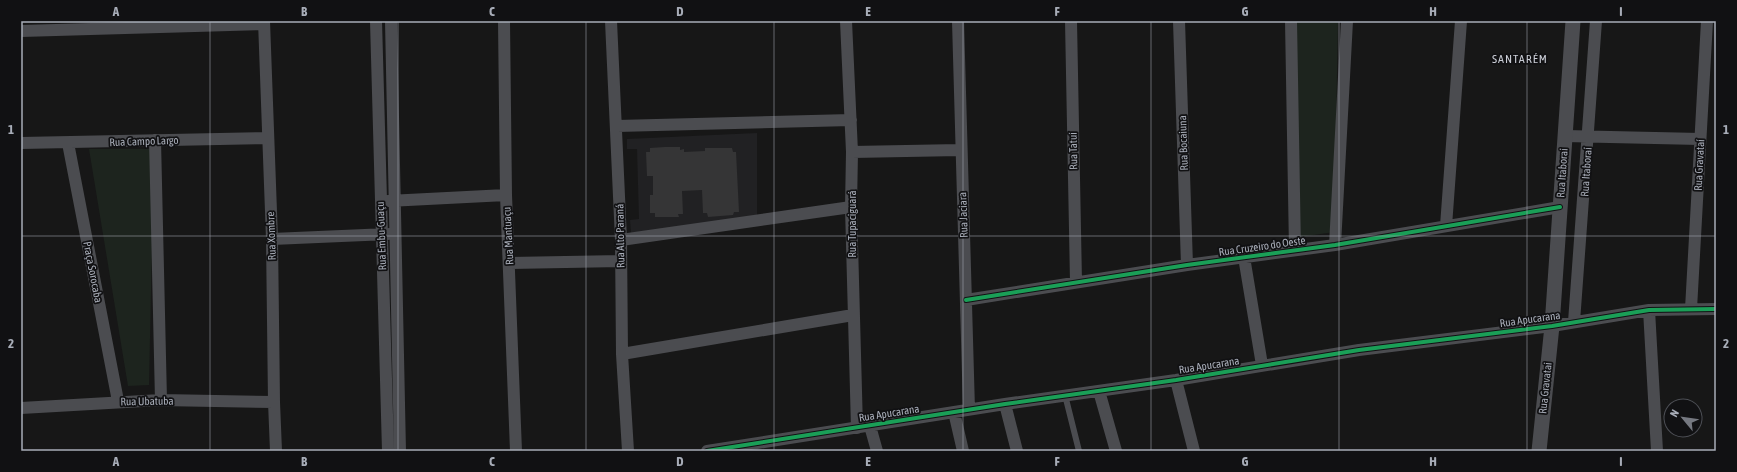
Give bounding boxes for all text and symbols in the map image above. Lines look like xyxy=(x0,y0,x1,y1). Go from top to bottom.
text: A xyxy=(112,4,120,19)
text: B xyxy=(301,4,308,19)
text: C xyxy=(489,4,495,19)
text: D xyxy=(676,4,684,19)
text: E xyxy=(865,4,871,19)
text: F xyxy=(1054,4,1060,19)
text: G xyxy=(1242,4,1249,19)
text: H xyxy=(1429,4,1437,19)
text: I xyxy=(1619,4,1623,19)
district label: SANTARÉM xyxy=(1492,52,1548,66)
street label: Rua Bocaiuna xyxy=(1176,115,1190,171)
text: 1 xyxy=(8,122,14,137)
text: 1 xyxy=(1723,122,1729,137)
street label: Rua Tatuí xyxy=(1067,132,1079,170)
street label: Rua Campo Largo xyxy=(109,134,179,148)
street label: Rua Gravataí xyxy=(1692,138,1706,191)
street label: Rua Itaboraí xyxy=(1578,146,1594,197)
street label: Rua Itaborai xyxy=(1554,148,1570,198)
street label: Rua Tupaciguará xyxy=(846,190,858,258)
street label: Rua Jaciara xyxy=(956,192,970,238)
street label: Rua Embu-Guaçu xyxy=(374,201,388,271)
street label: Rua Alto Paraná xyxy=(613,204,627,268)
street label: Rua Mantuaçu xyxy=(500,207,516,265)
street label: Rua Xombre xyxy=(264,211,278,261)
street label: Rua Cruzeiro do Oeste xyxy=(1218,234,1306,258)
street label: Praça Sorocaba xyxy=(81,240,105,304)
street label: Rua Apucarana xyxy=(1499,309,1561,329)
text: 2 xyxy=(8,336,14,351)
text: 2 xyxy=(1723,336,1729,351)
street label: Rua Apucarana xyxy=(1178,354,1240,376)
street label: Rua Gravatai xyxy=(1536,362,1554,414)
street label: Rua Ubatuba xyxy=(120,395,174,407)
north arrow xyxy=(1663,398,1703,438)
street label: Rua Apucarana xyxy=(858,402,920,424)
text: N xyxy=(1667,407,1681,419)
text: A xyxy=(112,454,120,469)
text: B xyxy=(301,454,308,469)
text: C xyxy=(489,454,495,469)
text: D xyxy=(676,454,684,469)
text: E xyxy=(865,454,871,469)
text: F xyxy=(1054,454,1060,469)
text: G xyxy=(1242,454,1249,469)
text: H xyxy=(1429,454,1437,469)
text: I xyxy=(1619,454,1623,469)

